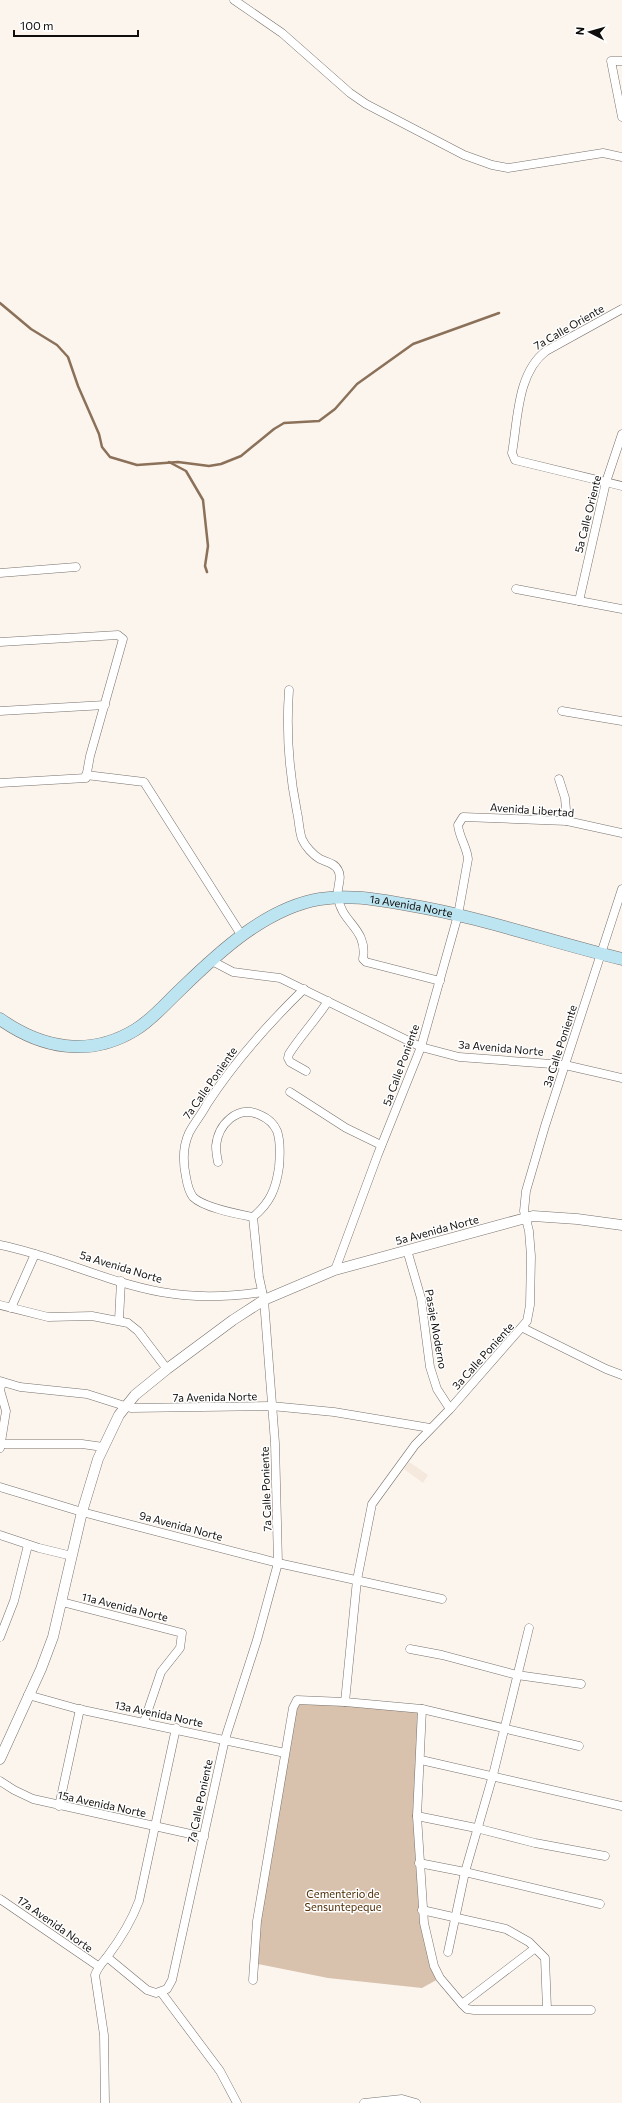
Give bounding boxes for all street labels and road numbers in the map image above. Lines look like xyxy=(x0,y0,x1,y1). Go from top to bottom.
street label: 7a Calle Oriente xyxy=(531,301,606,352)
street label: 5a Calle Oriente xyxy=(572,474,603,554)
street label: Avenida Libertad xyxy=(490,800,574,819)
street label: 1a Avenida Norte xyxy=(369,892,454,920)
street label: 3a Calle Poniente xyxy=(540,1003,579,1089)
street label: 5a Calle Poniente xyxy=(380,1022,421,1107)
street label: 3a Avenida Norte xyxy=(458,1037,544,1058)
street label: 7a Calle Poniente xyxy=(180,1044,239,1121)
street label: 5a Avenida Norte xyxy=(394,1212,480,1247)
street label: 5a Avenida Norte xyxy=(78,1248,164,1285)
street label: Pasaje Moderno xyxy=(423,1288,450,1370)
street label: 3a Calle Poniente xyxy=(449,1319,516,1392)
street label: 7a Avenida Norte xyxy=(173,1389,258,1404)
street label: 7a Calle Poniente xyxy=(258,1446,273,1532)
street label: 9a Avenida Norte xyxy=(138,1508,224,1543)
street label: 11a Avenida Norte xyxy=(81,1589,170,1624)
street label: 13a Avenida Norte xyxy=(114,1698,205,1729)
street label: 7a Calle Poniente xyxy=(184,1758,215,1844)
street label: 15a Avenida Norte xyxy=(57,1788,148,1819)
street label: 17a Avenida Norte xyxy=(15,1893,96,1955)

